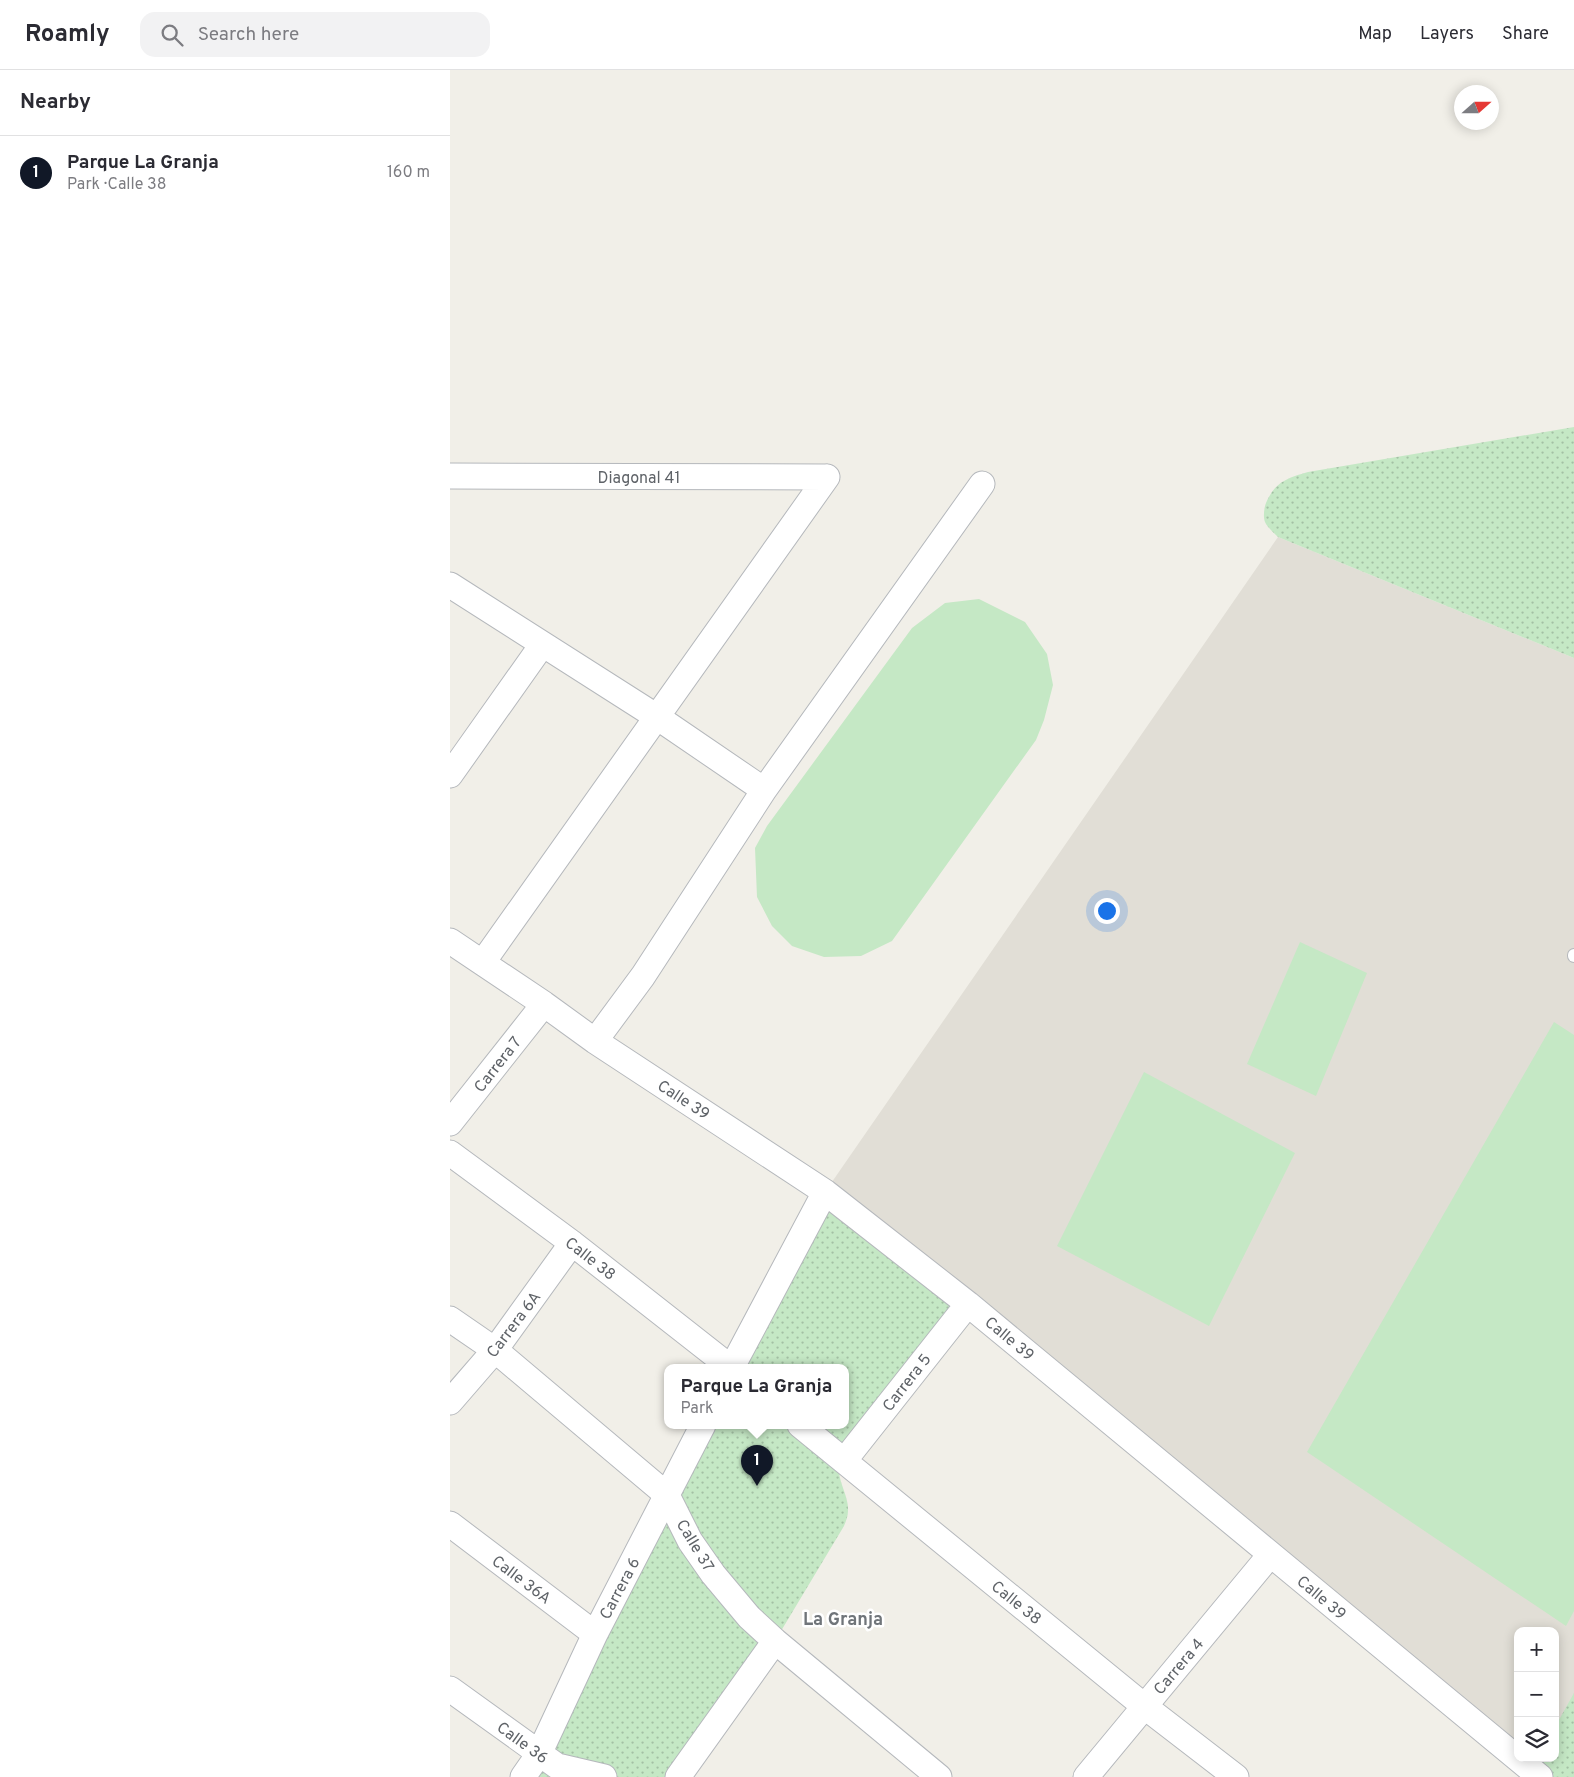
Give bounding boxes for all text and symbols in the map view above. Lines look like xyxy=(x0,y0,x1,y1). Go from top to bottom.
search box xyxy=(140,12,490,57)
text: Roamly xyxy=(25,20,110,50)
icon: search xyxy=(158,21,186,49)
text: Search here xyxy=(198,23,299,47)
text: Map xyxy=(1358,23,1392,46)
text: Layers xyxy=(1420,23,1474,46)
text: Share xyxy=(1502,23,1549,46)
north arrow xyxy=(1454,85,1499,130)
text: Nearby xyxy=(20,89,91,116)
text: Parque La Granja xyxy=(67,151,219,175)
text: 1 xyxy=(33,163,39,183)
text: 160 m xyxy=(387,163,430,183)
text: Park · Calle 38 xyxy=(67,175,166,195)
street label: Diagonal 41 xyxy=(598,469,680,489)
your location xyxy=(1094,898,1120,924)
street label: Carrera 7 xyxy=(471,1033,527,1097)
street label: Calle 39 xyxy=(653,1076,713,1125)
street label: Calle 38 xyxy=(560,1234,619,1286)
street label: Carrera 6A xyxy=(483,1288,546,1362)
street label: Calle 39 xyxy=(980,1313,1038,1366)
street label: Carrera 5 xyxy=(879,1350,936,1416)
popup xyxy=(664,1364,849,1429)
text: Parque La Granja xyxy=(681,1375,832,1399)
text: Park xyxy=(681,1399,714,1419)
pin: 1 xyxy=(741,1445,773,1486)
street label: Calle 37 xyxy=(671,1516,718,1576)
street label: Calle 36A xyxy=(487,1552,555,1610)
street label: Carrera 6 xyxy=(596,1555,645,1623)
street label: Calle 39 xyxy=(1292,1572,1350,1625)
street label: Calle 38 xyxy=(987,1577,1045,1630)
district label: La Granja xyxy=(803,1609,883,1632)
map controls xyxy=(1514,1627,1559,1762)
button: + xyxy=(1514,1627,1559,1672)
street label: Carrera 4 xyxy=(1150,1635,1209,1700)
button: − xyxy=(1514,1672,1559,1717)
button: layers xyxy=(1514,1717,1559,1762)
street label: Calle 36 xyxy=(492,1718,551,1769)

